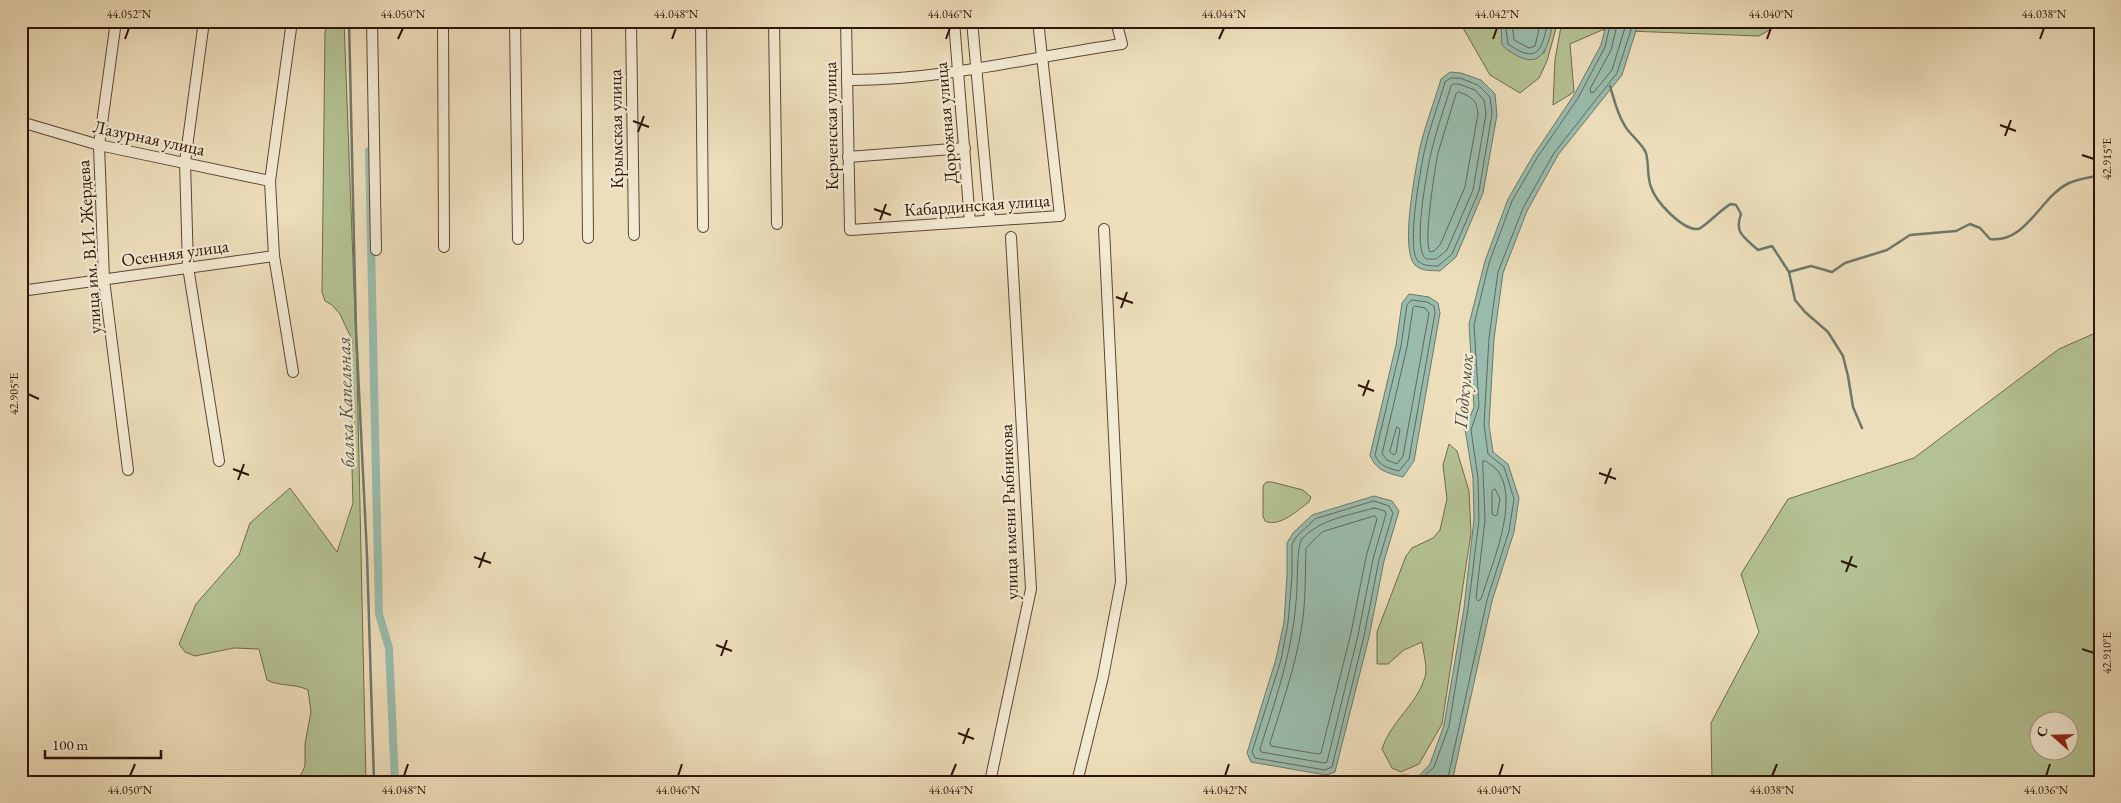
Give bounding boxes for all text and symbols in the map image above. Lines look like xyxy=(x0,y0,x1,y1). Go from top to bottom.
text: 44.052°N xyxy=(107,6,152,22)
text: 44.050°N xyxy=(381,6,426,22)
text: 44.048°N xyxy=(654,6,699,22)
text: 44.046°N xyxy=(928,6,973,22)
text: 44.044°N xyxy=(1202,6,1247,22)
text: 44.042°N xyxy=(1475,6,1520,22)
text: 44.040°N xyxy=(1749,6,1794,22)
text: 44.038°N xyxy=(2022,6,2067,22)
street label: Дорожная улица xyxy=(929,60,962,185)
street label: Керченская улица xyxy=(818,61,843,191)
street label: Крымская улица xyxy=(603,68,628,189)
street label: Лазурная улица xyxy=(91,114,208,161)
text: 42.915°E xyxy=(2099,138,2115,180)
street label: улица им. В.И. Жердева xyxy=(71,158,106,335)
street label: Кабардинская улица xyxy=(903,188,1052,221)
street label: Осенняя улица xyxy=(120,233,231,271)
water label: балка Капельная xyxy=(331,336,360,468)
water label: Подкумок xyxy=(1448,352,1479,430)
text: 42.905°E xyxy=(6,373,22,415)
street label: улица имени Рыбникова xyxy=(994,423,1023,600)
text: 42.910°E xyxy=(2099,632,2115,674)
north arrow xyxy=(2028,710,2078,760)
text: С xyxy=(2032,724,2052,739)
scale bar xyxy=(45,728,161,760)
text: 100 m xyxy=(52,735,89,754)
text: 44.050°N xyxy=(108,782,153,798)
text: 44.048°N xyxy=(382,782,427,798)
text: 44.046°N xyxy=(656,782,701,798)
text: 44.044°N xyxy=(929,782,974,798)
text: 44.042°N xyxy=(1203,782,1248,798)
text: 44.040°N xyxy=(1477,782,1522,798)
text: 44.038°N xyxy=(1750,782,1795,798)
text: 44.036°N xyxy=(2024,782,2069,798)

